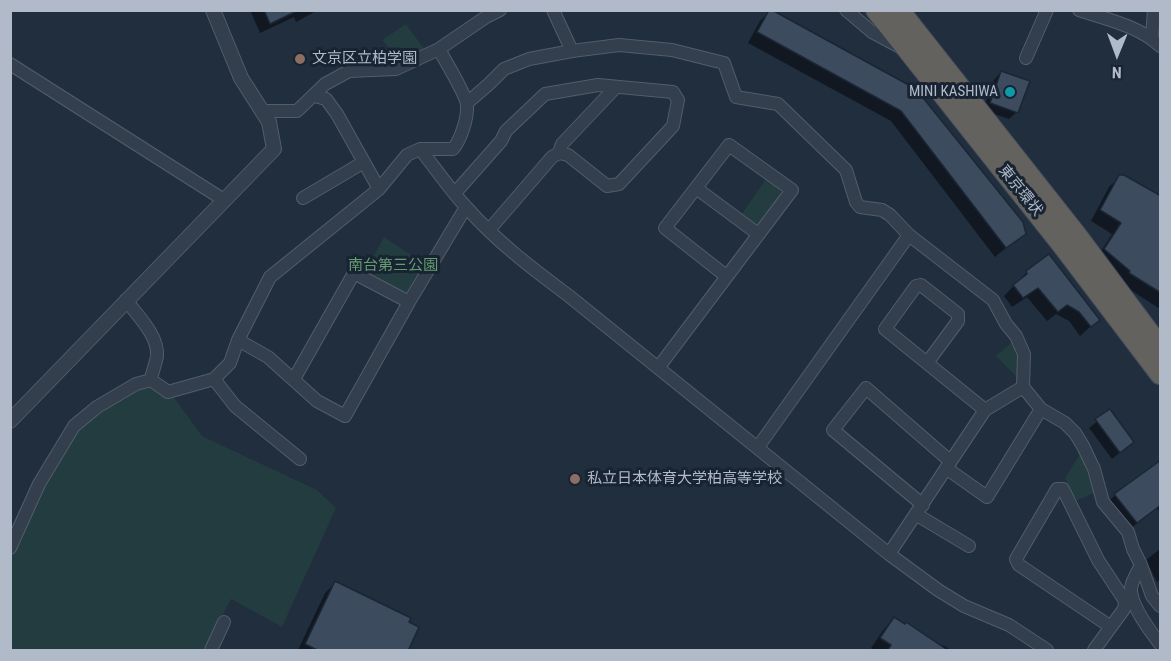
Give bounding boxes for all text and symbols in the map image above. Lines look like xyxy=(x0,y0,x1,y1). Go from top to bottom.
north arrow xyxy=(1087,24,1147,84)
place label: 文京区立柏学園 xyxy=(312,50,417,68)
marker: 文京区立柏学園 xyxy=(293,52,307,66)
text: N xyxy=(1112,63,1122,82)
place label: MINI KASHIWA xyxy=(909,83,998,101)
marker: MINI KASHIWA xyxy=(1003,85,1017,99)
street label: 東京環状 xyxy=(994,162,1046,220)
park label: 南台第三公園 xyxy=(348,257,438,275)
place label: 私立日本体育大学柏高等学校 xyxy=(587,470,782,488)
marker: 私立日本体育大学柏高等学校 xyxy=(568,472,582,486)

